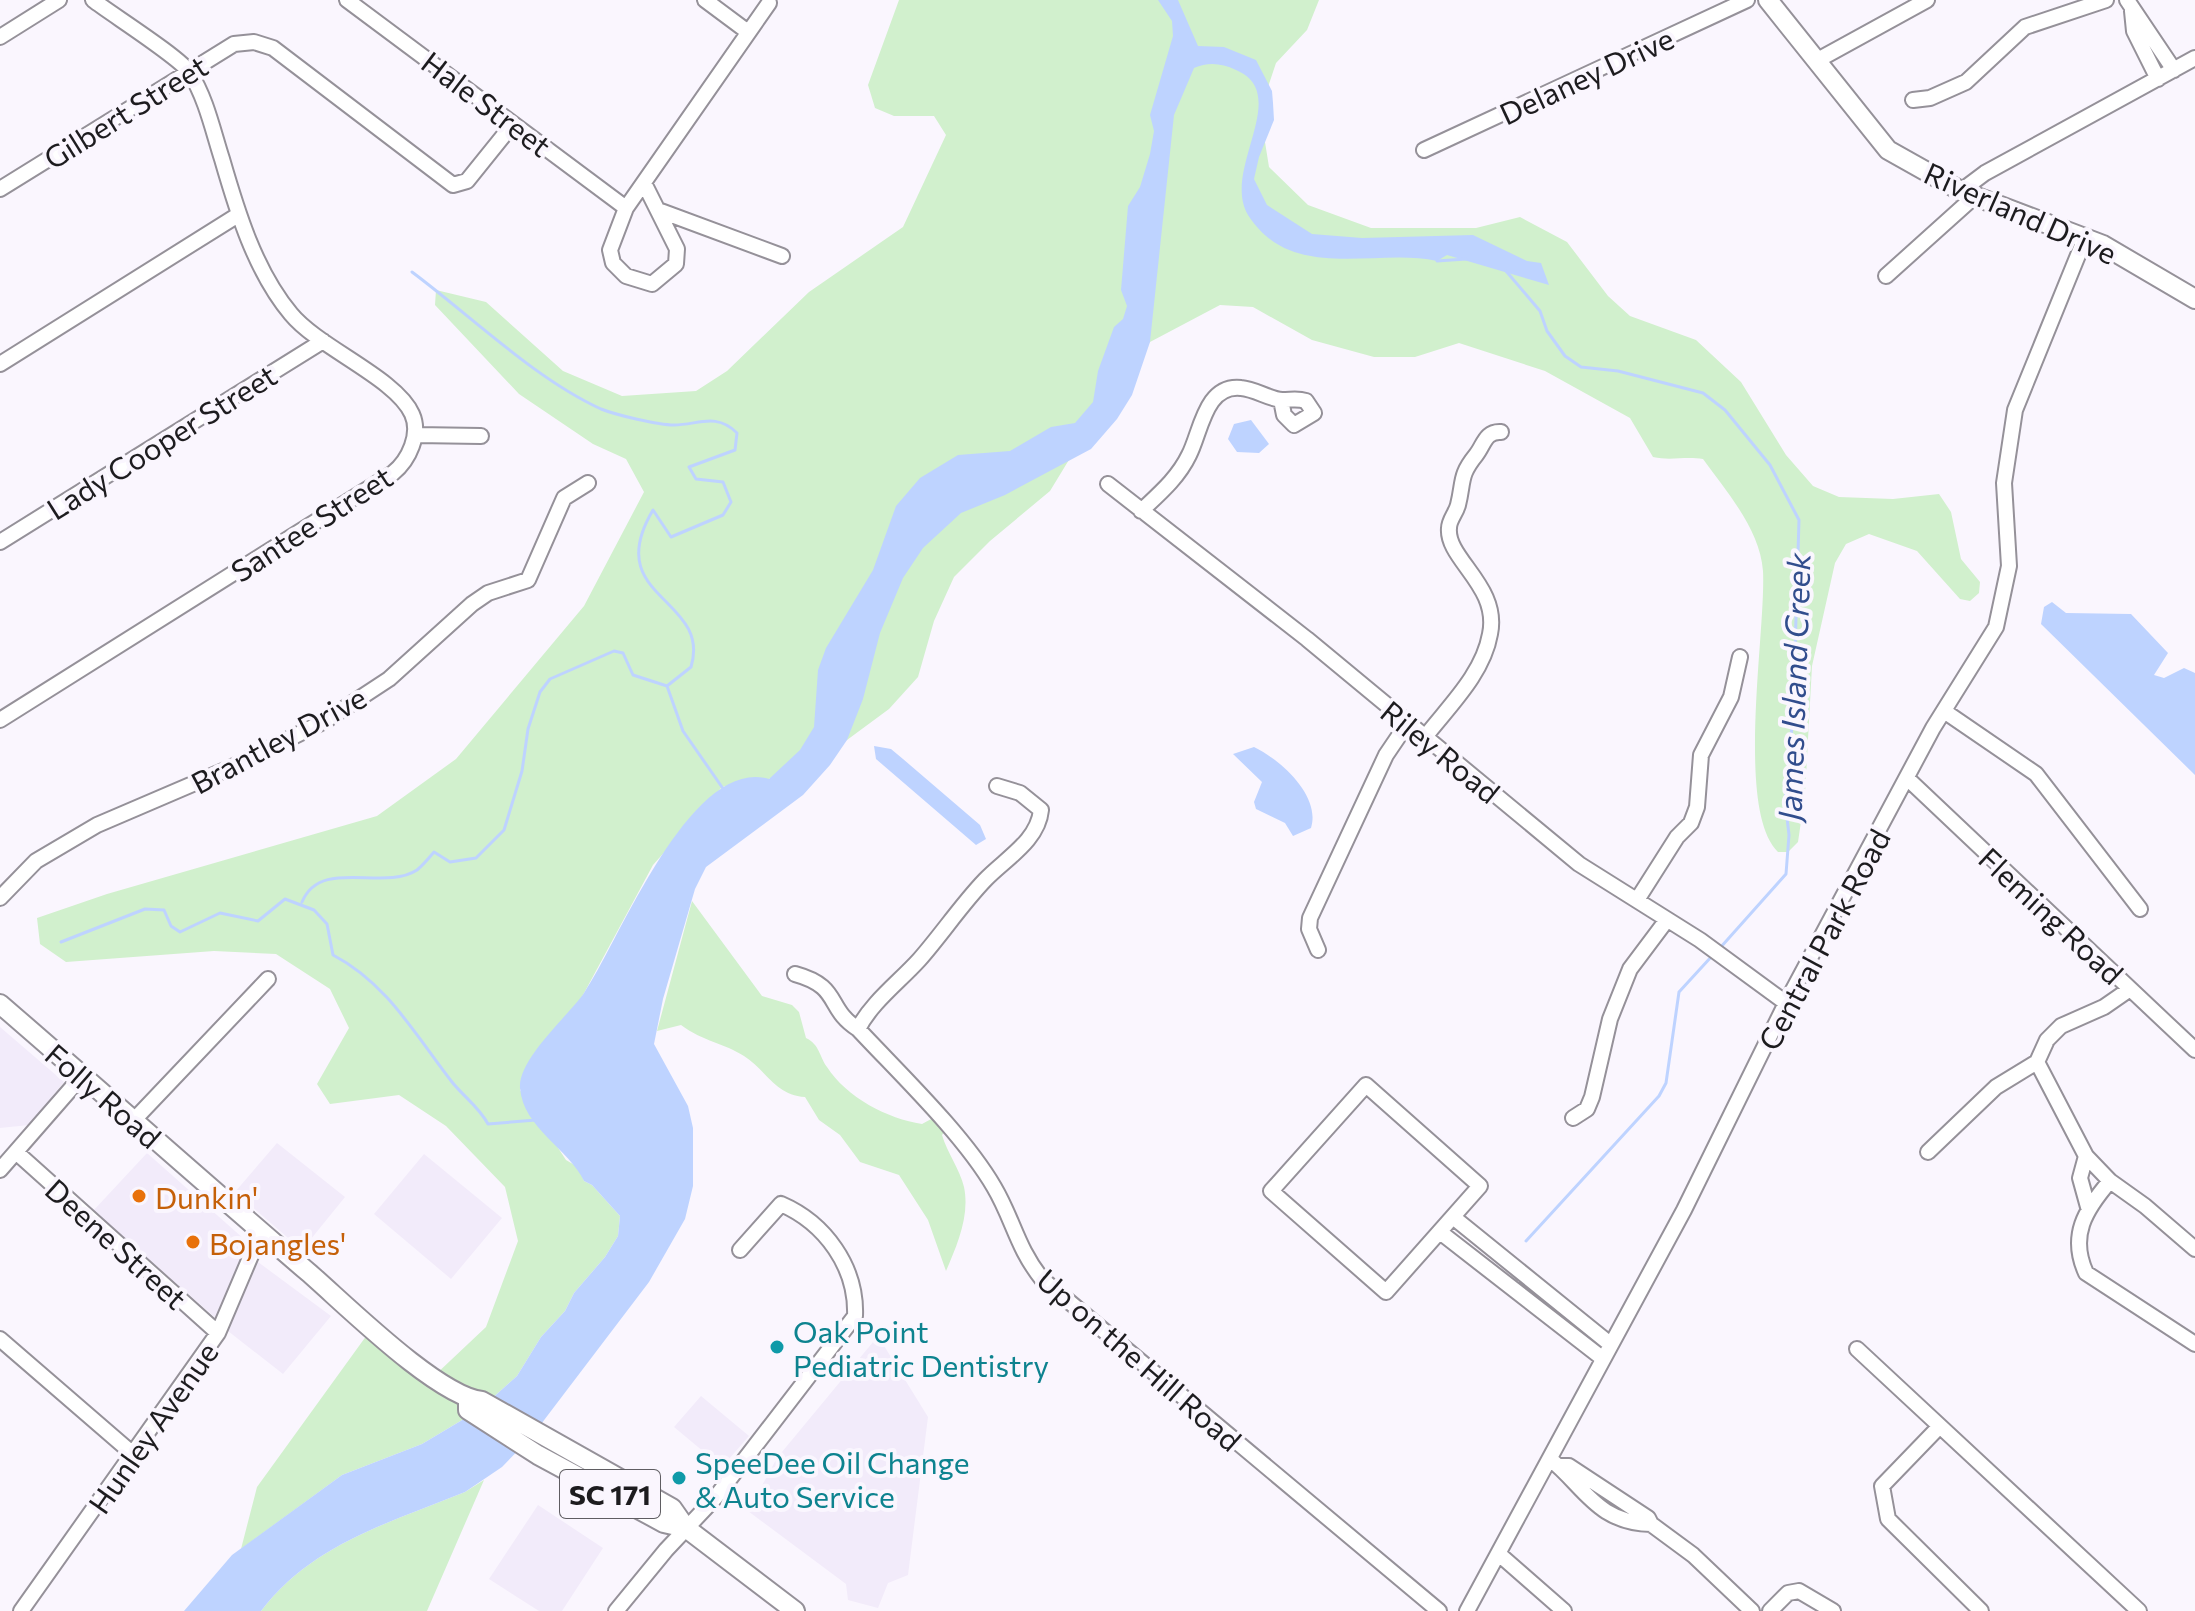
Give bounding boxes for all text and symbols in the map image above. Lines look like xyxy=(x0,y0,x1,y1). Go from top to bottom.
street label: Delaney Drive xyxy=(1493,19,1679,131)
street label: Hale Street xyxy=(415,42,559,164)
street label: Gilbert Street xyxy=(36,46,214,176)
street label: Riverland Drive xyxy=(1919,153,2123,271)
street label: Lady Cooper Street xyxy=(39,355,283,527)
street label: Santee Street xyxy=(223,457,399,589)
water label: James Island Creek xyxy=(1768,552,1818,825)
street label: Brantley Drive xyxy=(184,677,372,801)
street label: Riley Road xyxy=(1374,692,1508,810)
street label: Central Park Road xyxy=(1749,822,1897,1056)
street label: Fleming Road xyxy=(1972,839,2132,991)
street label: Folly Road xyxy=(39,1035,169,1155)
street label: Deene Street xyxy=(39,1170,195,1316)
place label: Dunkin' xyxy=(155,1178,258,1215)
marker: Dunkin' xyxy=(130,1187,148,1205)
place label: Bojangles' xyxy=(209,1224,346,1261)
marker: Bojangles' xyxy=(184,1233,202,1251)
street label: Up on the Hill Road xyxy=(1030,1260,1250,1458)
place label: Oak Point Pediatric Dentistry xyxy=(793,1312,1049,1383)
street label: Hunley Avenue xyxy=(79,1334,225,1520)
marker: Oak Point Pediatric Dentistry xyxy=(768,1338,786,1356)
place label: SpeeDee Oil Change & Auto Service xyxy=(695,1443,969,1514)
marker: SpeeDee Oil Change & Auto Service xyxy=(670,1469,688,1487)
road number: SC 171 xyxy=(560,1470,660,1518)

